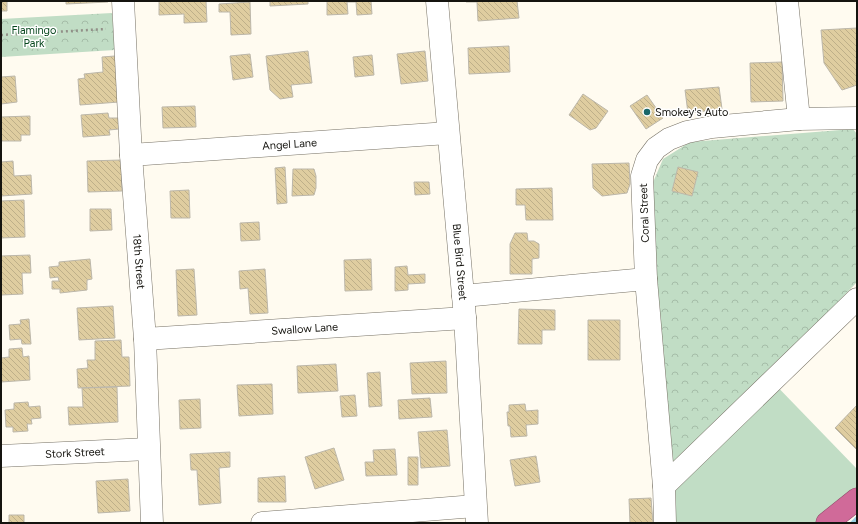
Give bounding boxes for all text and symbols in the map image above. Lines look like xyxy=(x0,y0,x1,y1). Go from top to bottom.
park label: Flamingo Park xyxy=(12,24,56,50)
place label: Smokey's Auto xyxy=(655,106,729,119)
marker: Smokey's Auto xyxy=(642,107,652,117)
street label: Angel Lane xyxy=(262,136,317,153)
street label: Coral Street xyxy=(637,183,652,243)
street label: Blue Bird Street xyxy=(450,223,469,301)
street label: 18th Street xyxy=(130,234,147,290)
street label: Swallow Lane xyxy=(271,320,338,338)
street label: Stork Street xyxy=(45,445,105,461)

